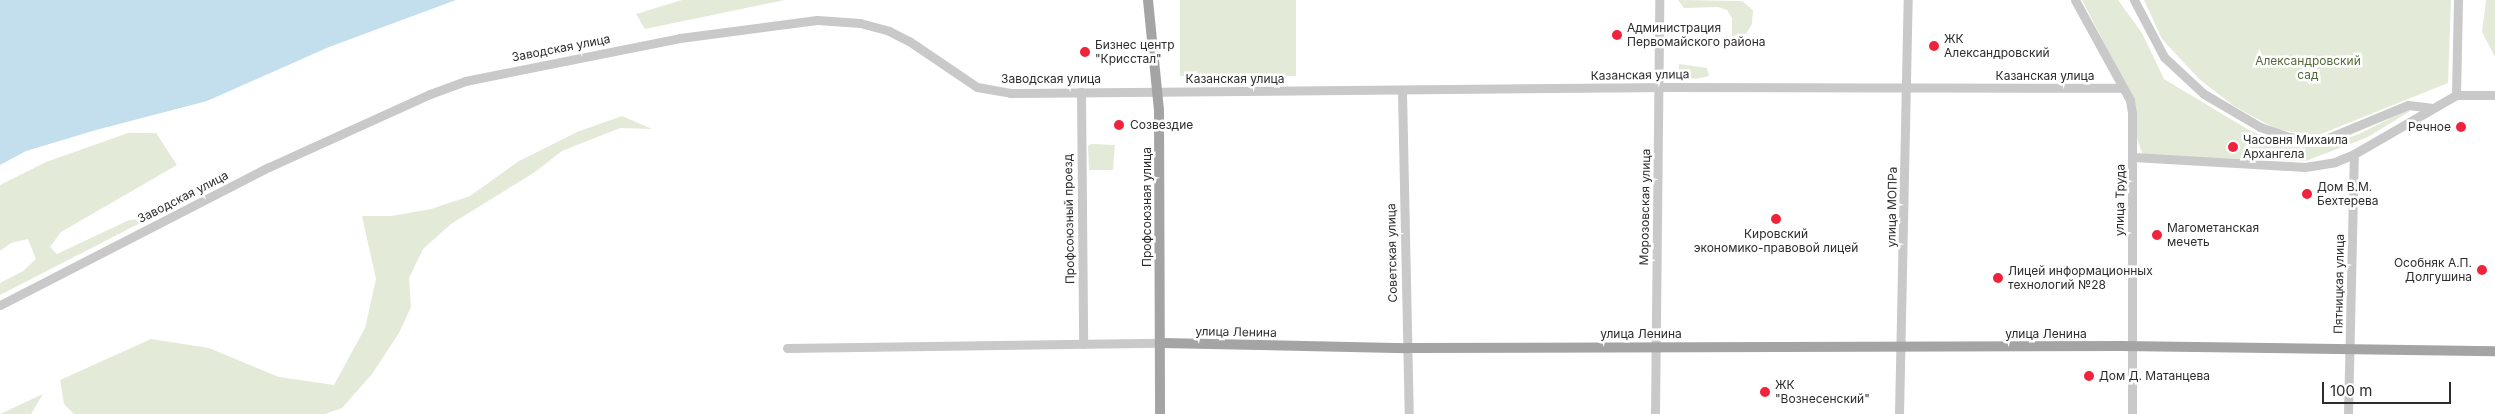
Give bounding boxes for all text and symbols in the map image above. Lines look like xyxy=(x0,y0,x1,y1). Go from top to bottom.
place label: Администрация Первомайского района xyxy=(1627,21,1766,49)
marker: Администрация Первомайского района xyxy=(1611,29,1623,41)
street label: Заводская улица xyxy=(511,31,611,65)
place label: ЖК Александровский xyxy=(1944,32,2050,60)
place label: Бизнес центр "Крисстал" xyxy=(1095,38,1174,66)
marker: ЖК Александровский xyxy=(1928,40,1940,52)
marker: Бизнес центр "Крисстал" xyxy=(1079,46,1091,58)
park label: Александровский сад xyxy=(2255,54,2361,82)
street label: Казанская улица xyxy=(1590,67,1690,83)
street label: Казанская улица xyxy=(1996,69,2094,83)
street label: Заводская улица xyxy=(1001,72,1101,86)
street label: Казанская улица xyxy=(1186,72,1284,86)
marker: Созвездие xyxy=(1112,118,1126,132)
place label: Созвездие xyxy=(1130,118,1193,132)
place label: Речное xyxy=(2408,120,2451,134)
marker: Речное xyxy=(2455,121,2467,133)
place label: Часовня Михаила Архангела xyxy=(2243,133,2348,161)
marker: Часовня Михаила Архангела xyxy=(2227,141,2239,153)
street label: Профсоюзная улица xyxy=(1140,147,1154,267)
street label: Морозовская улица xyxy=(1637,149,1653,265)
street label: Профсоюзный проезд xyxy=(1061,154,1077,284)
street label: улица Труда xyxy=(2112,164,2128,236)
street label: улица МОПРа xyxy=(1884,166,1900,248)
street label: Заводская улица xyxy=(135,168,231,226)
place label: Дом В.М. Бехтерева xyxy=(2317,180,2379,208)
marker: Дом В.М. Бехтерева xyxy=(2301,188,2313,200)
street label: Советская улица xyxy=(1384,203,1400,303)
marker: Кировский экономико-правовой лицей xyxy=(1770,213,1782,225)
place label: Магометанская мечеть xyxy=(2167,221,2259,249)
place label: Кировский экономико-правовой лицей xyxy=(1694,227,1858,255)
marker: Магометанская мечеть xyxy=(2151,229,2163,241)
street label: Пятницкая улица xyxy=(2331,234,2347,334)
place label: Особняк А.П. Долгушина xyxy=(2394,256,2472,284)
place label: Лицей информационных технологий №28 xyxy=(2008,264,2153,292)
marker: Особняк А.П. Долгушина xyxy=(2476,264,2488,276)
marker: Лицей информационных технологий №28 xyxy=(1992,272,2004,284)
street label: улица Ленина xyxy=(1195,324,1277,340)
street label: улица Ленина xyxy=(1600,327,1682,341)
street label: улица Ленина xyxy=(2005,327,2087,341)
place label: Дом Д. Матанцева xyxy=(2099,369,2210,383)
marker: Дом Д. Матанцева xyxy=(2083,370,2095,382)
scale bar xyxy=(2325,372,2454,404)
place label: ЖК "Вознесенский" xyxy=(1775,378,1870,406)
text: 100 m xyxy=(2330,381,2372,400)
marker: ЖК "Вознесенский" xyxy=(1759,386,1771,398)

